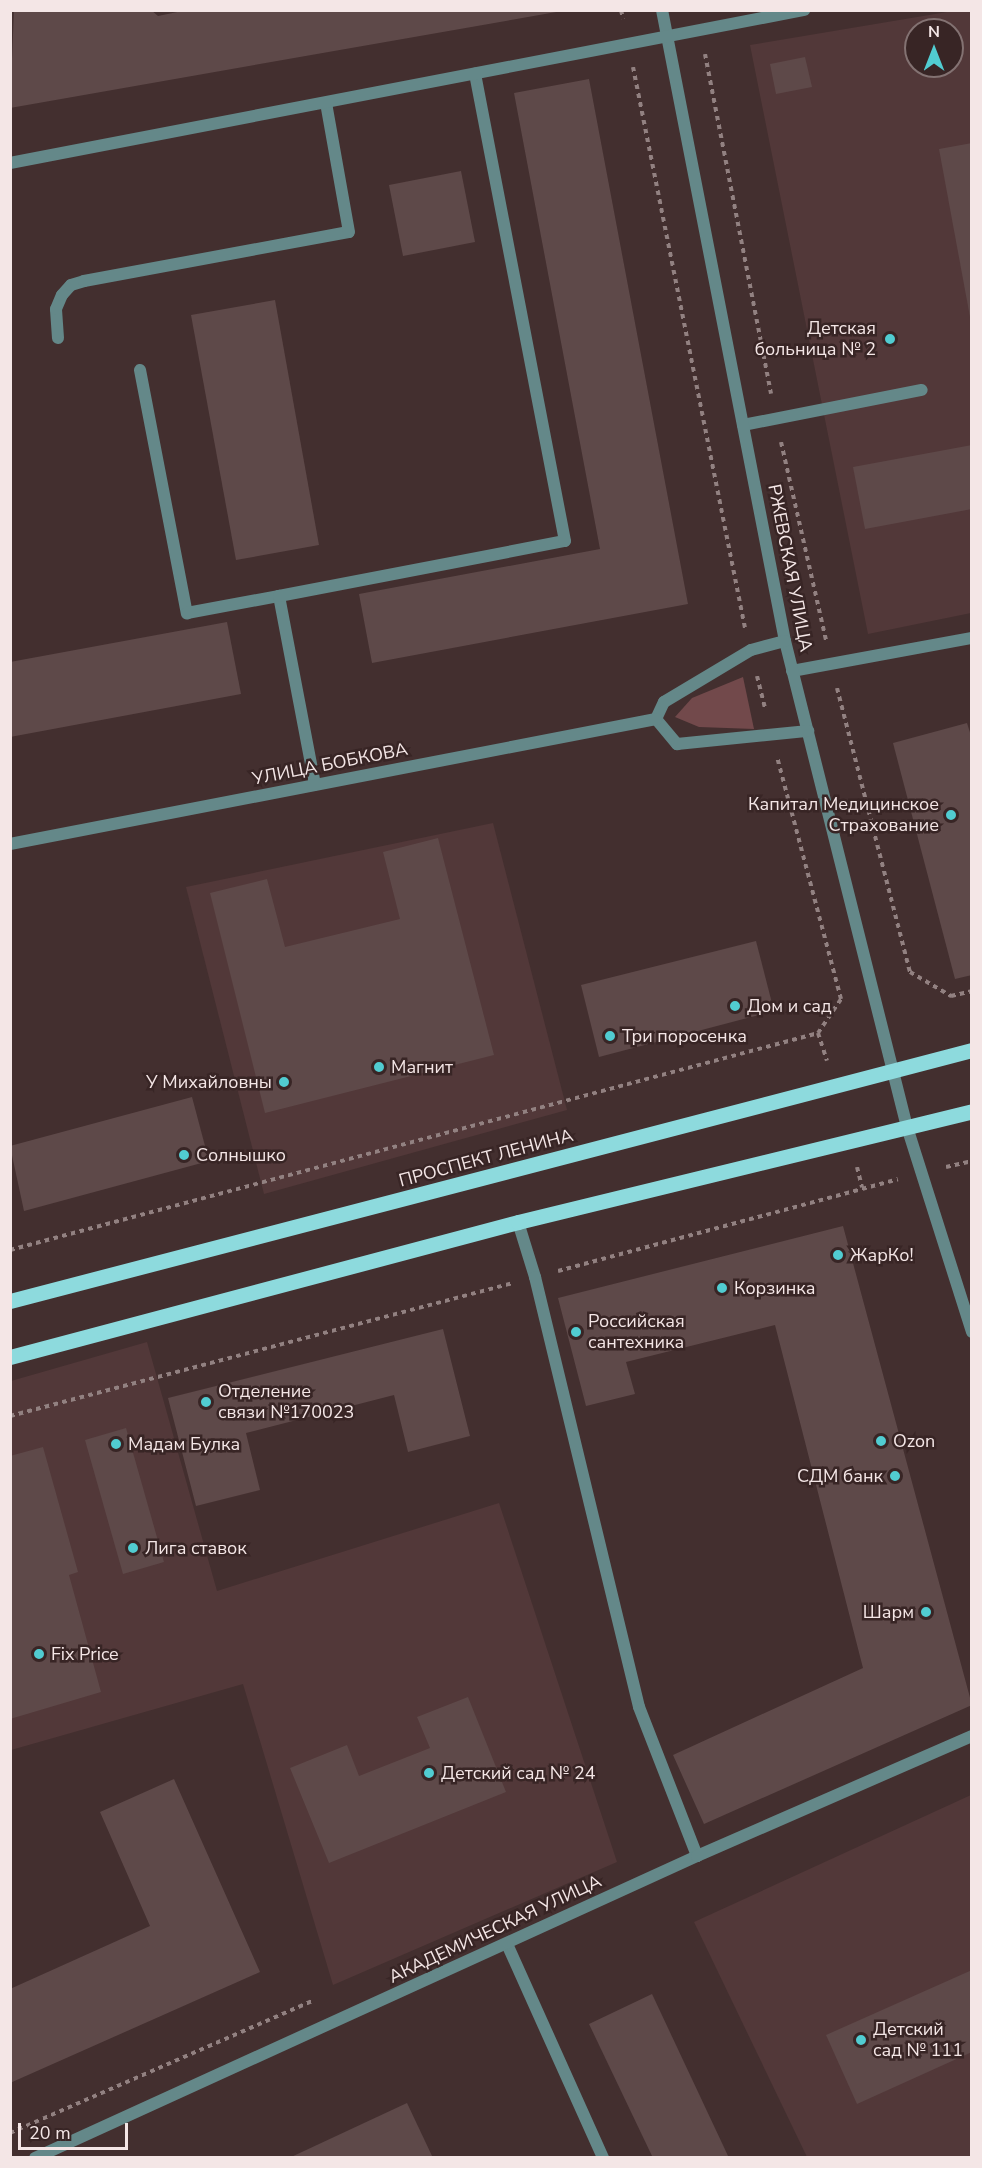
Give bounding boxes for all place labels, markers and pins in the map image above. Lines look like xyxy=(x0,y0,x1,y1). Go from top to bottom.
place label: Детская больница № 2 xyxy=(755,318,876,360)
marker: Детская больница № 2 xyxy=(881,330,899,348)
place label: Капитал Медицинское Страхование xyxy=(748,794,939,836)
marker: Капитал Медицинское Страхование xyxy=(944,808,958,822)
place label: Дом и сад xyxy=(747,995,832,1017)
marker: Дом и сад xyxy=(728,999,742,1013)
place label: Три поросенка xyxy=(622,1025,747,1047)
marker: Три поросенка xyxy=(603,1029,617,1043)
place label: Магнит xyxy=(391,1056,453,1078)
marker: Магнит xyxy=(372,1060,386,1074)
place label: У Михайловны xyxy=(146,1071,272,1093)
marker: У Михайловны xyxy=(277,1075,291,1089)
place label: Солнышко xyxy=(196,1144,286,1166)
marker: Солнышко xyxy=(177,1148,191,1162)
place label: ЖарКо! xyxy=(850,1244,914,1266)
marker: ЖарКо! xyxy=(831,1248,845,1262)
place label: Корзинка xyxy=(734,1277,815,1299)
marker: Корзинка xyxy=(715,1281,729,1295)
place label: Российская сантехника xyxy=(588,1311,685,1354)
marker: Российская сантехника xyxy=(569,1325,583,1339)
place label: Отделение связи №170023 xyxy=(218,1381,354,1424)
marker: Отделение связи №170023 xyxy=(199,1395,213,1409)
place label: Ozon xyxy=(893,1430,935,1452)
place label: Мадам Булка xyxy=(128,1433,240,1455)
marker: Ozon xyxy=(874,1434,888,1448)
marker: Мадам Булка xyxy=(109,1437,123,1451)
place label: СДМ банк xyxy=(797,1465,883,1487)
marker: СДМ банк xyxy=(888,1469,902,1483)
place label: Лига ставок xyxy=(145,1537,247,1559)
marker: Лига ставок xyxy=(126,1541,140,1555)
place label: Шарм xyxy=(863,1601,914,1623)
marker: Шарм xyxy=(919,1605,933,1619)
place label: Fix Price xyxy=(51,1643,119,1665)
marker: Fix Price xyxy=(32,1647,46,1661)
place label: Детский сад № 24 xyxy=(441,1762,595,1784)
marker: Детский сад № 24 xyxy=(422,1766,436,1780)
place label: Детский сад № 111 xyxy=(873,2019,963,2062)
marker: Детский сад № 111 xyxy=(854,2033,868,2047)

